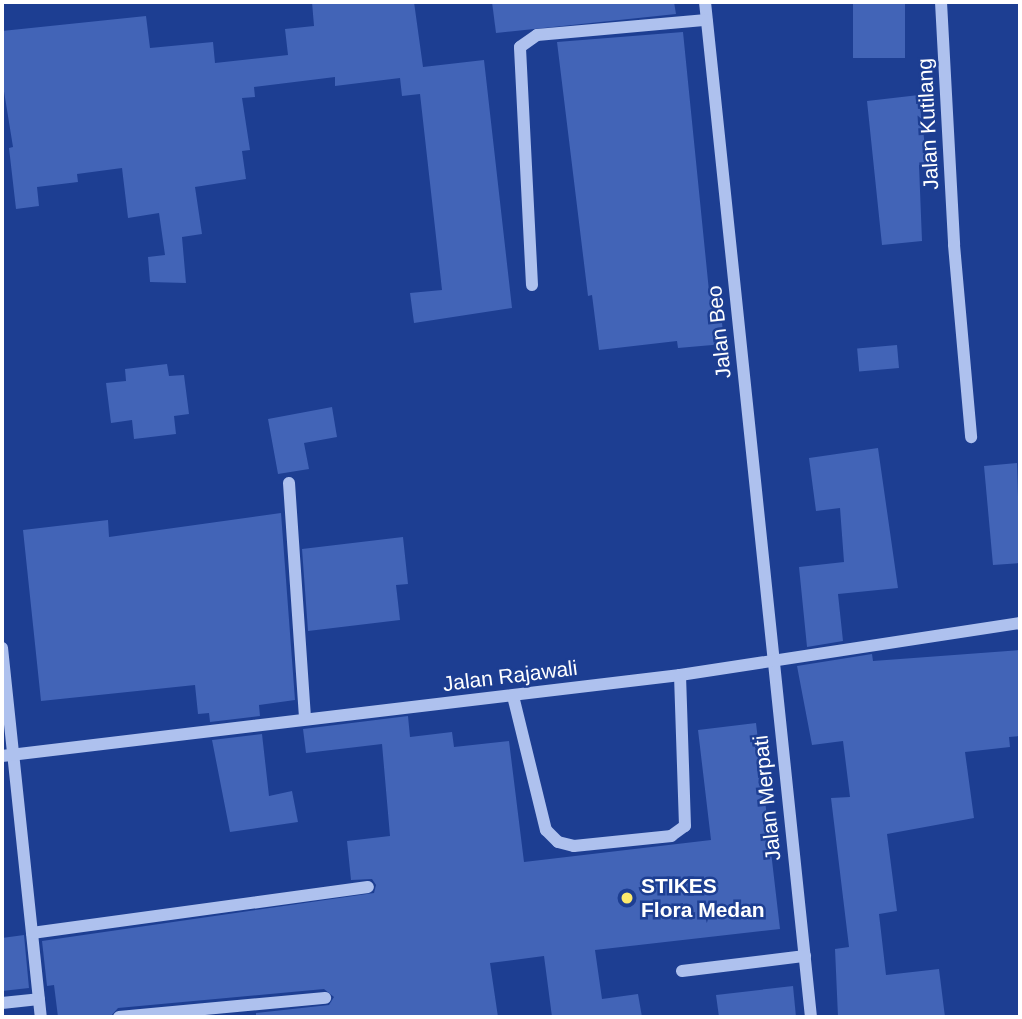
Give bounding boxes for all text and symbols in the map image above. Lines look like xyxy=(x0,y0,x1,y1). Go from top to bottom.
street label: Jalan Kutilang xyxy=(912,57,944,191)
street label: Jalan Beo xyxy=(702,284,736,380)
street label: Jalan Rajawali xyxy=(441,655,579,697)
street label: Jalan Merpati xyxy=(748,734,786,862)
place label: STIKES Flora Medan xyxy=(641,873,765,923)
marker: STIKES Flora Medan xyxy=(619,890,635,906)

